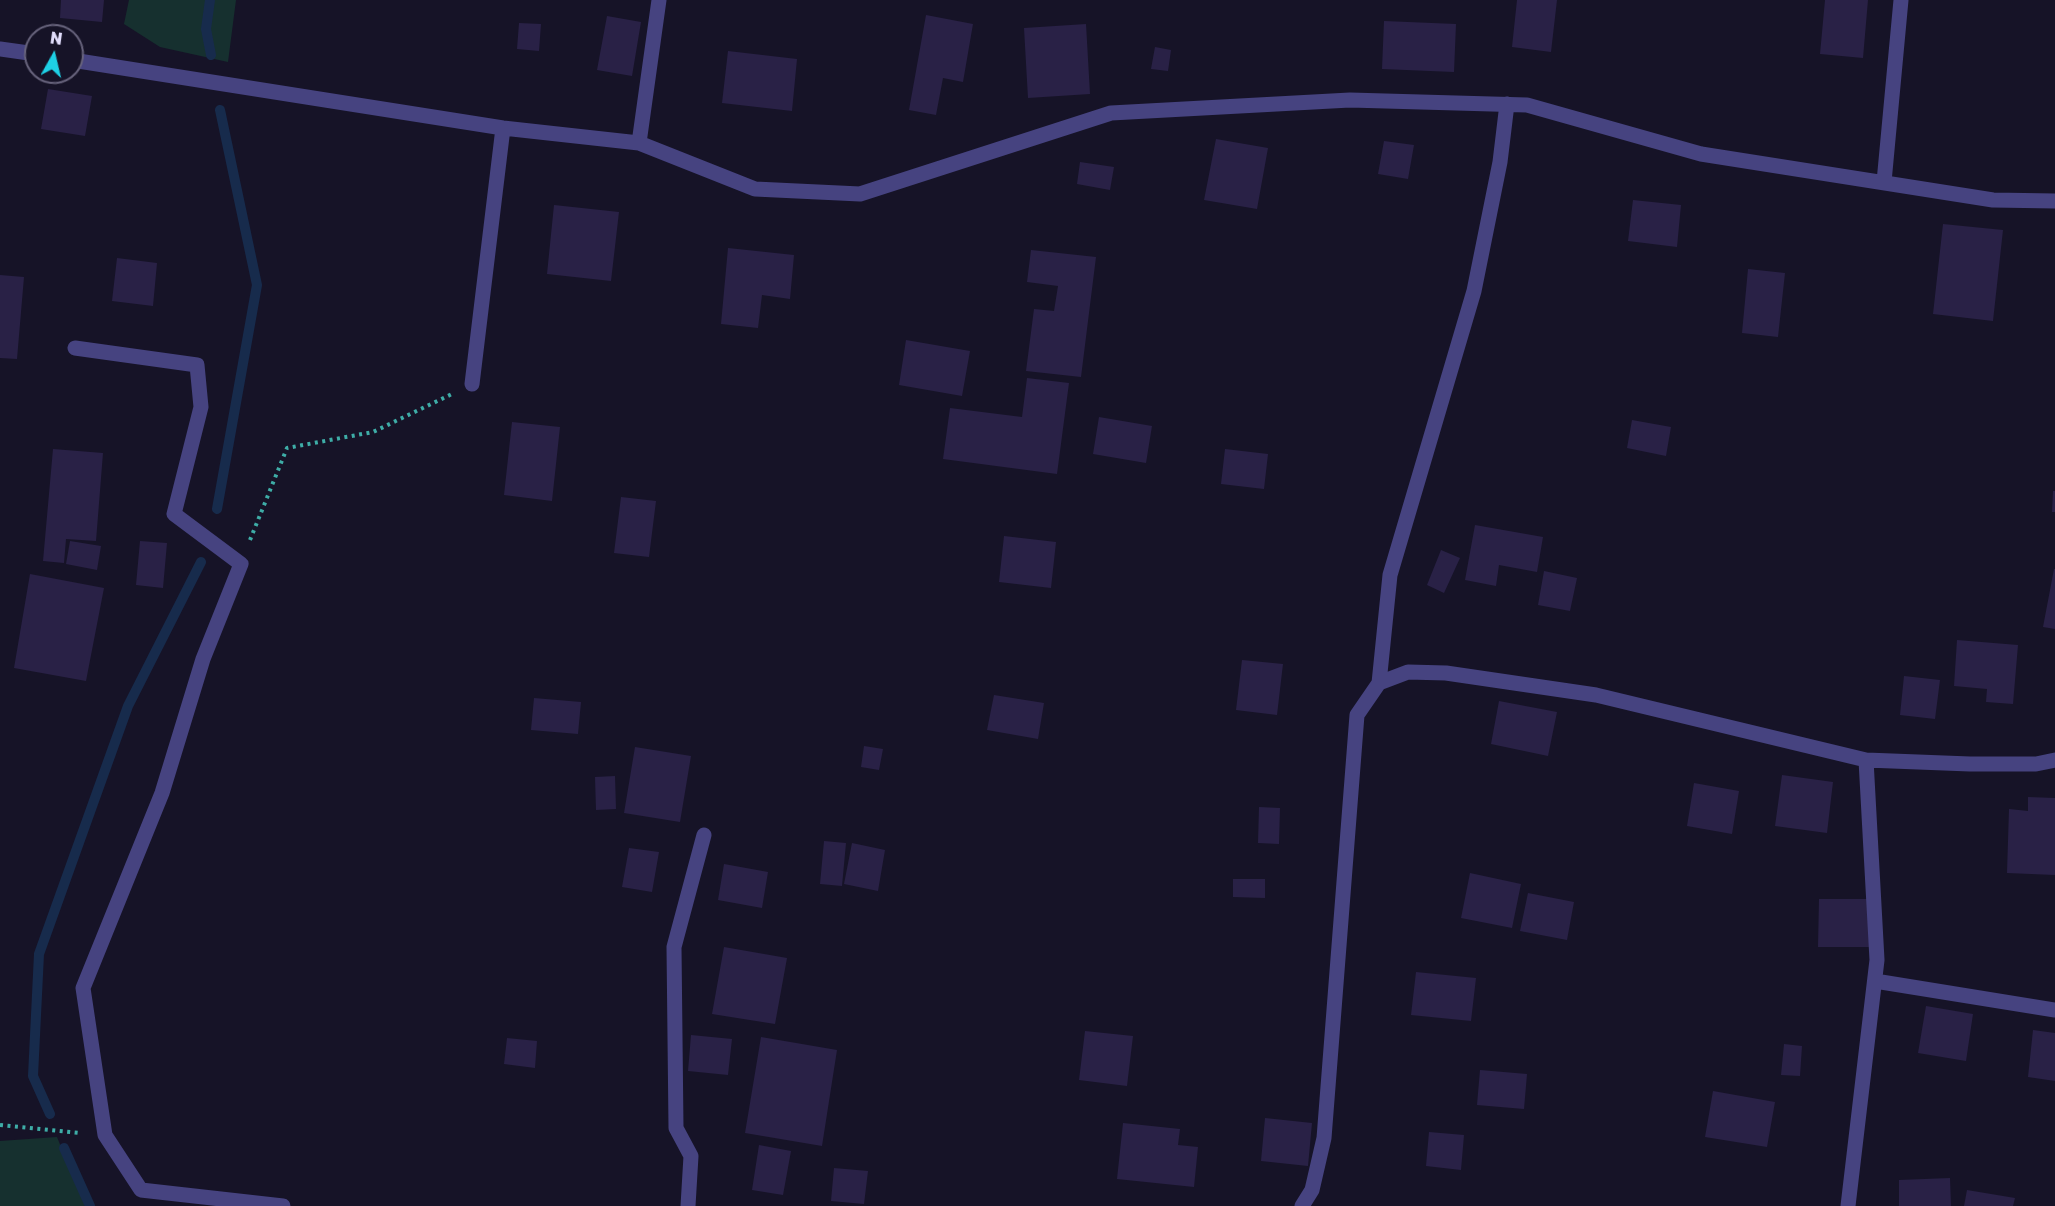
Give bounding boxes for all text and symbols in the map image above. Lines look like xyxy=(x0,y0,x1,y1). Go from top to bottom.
north arrow xyxy=(24,24,84,84)
text: N xyxy=(49,27,64,49)

